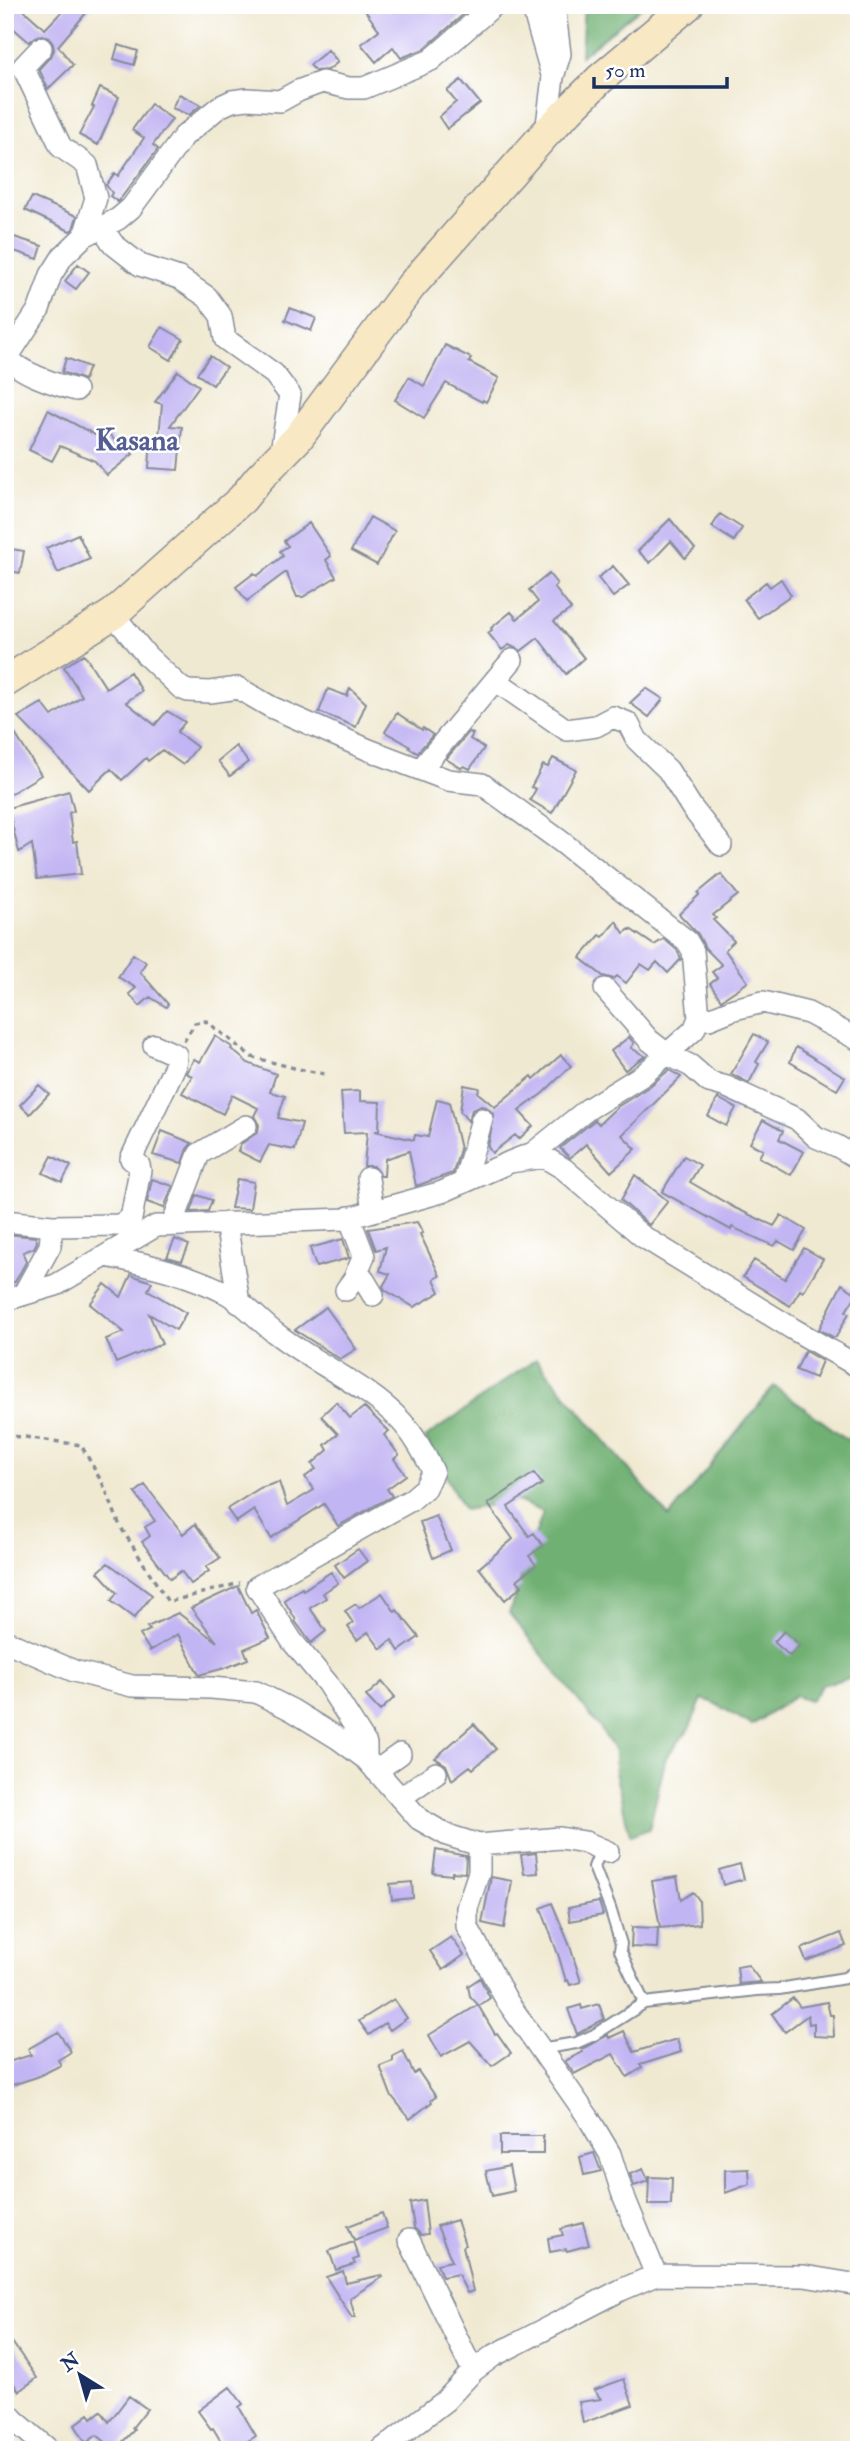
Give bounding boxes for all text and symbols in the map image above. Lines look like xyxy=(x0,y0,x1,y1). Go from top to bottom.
scale bar xyxy=(594,46,728,90)
text: 50 m xyxy=(605,57,646,84)
district label: Kasana xyxy=(95,422,181,459)
north arrow xyxy=(46,2340,116,2410)
text: N xyxy=(56,2347,85,2378)

